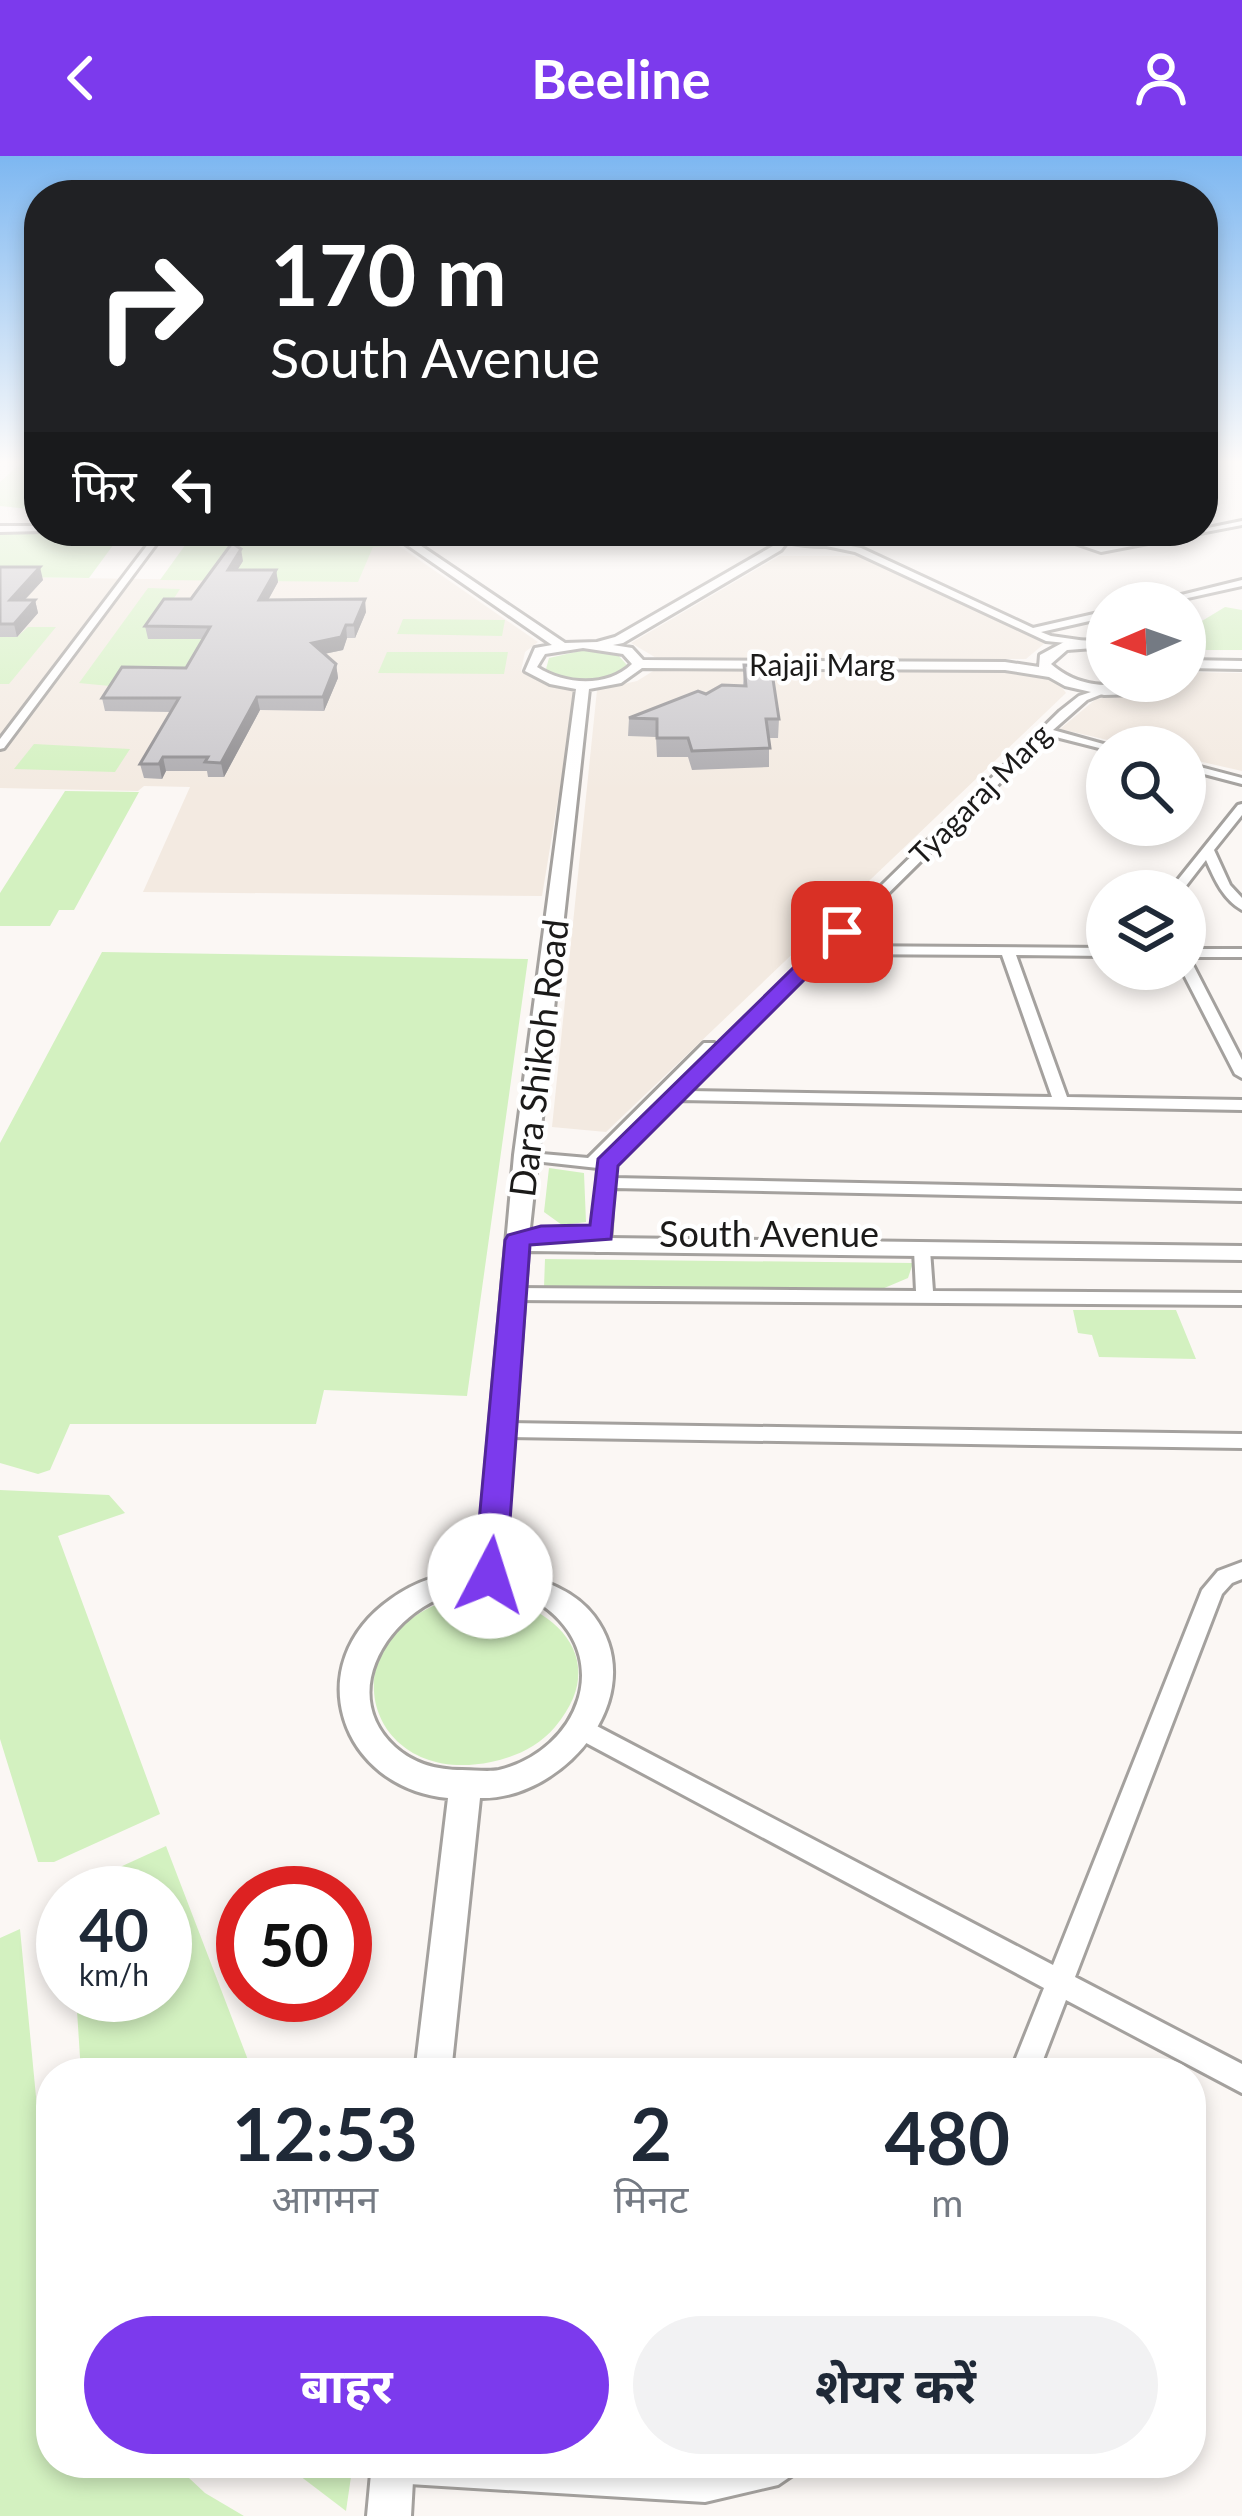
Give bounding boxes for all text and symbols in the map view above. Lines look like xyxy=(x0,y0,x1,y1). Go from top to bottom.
icon: back xyxy=(48,45,114,111)
icon: person xyxy=(1128,45,1194,111)
text: Beeline xyxy=(531,46,711,111)
text: 170 m xyxy=(270,223,507,324)
icon: right xyxy=(72,228,228,384)
text: South Avenue xyxy=(270,325,600,390)
icon: left xyxy=(161,456,227,522)
text: फिर xyxy=(72,458,137,512)
north arrow xyxy=(1086,582,1206,702)
map controls xyxy=(1086,582,1206,990)
street label: Rajaji Marg xyxy=(749,646,895,682)
street label: Tyagaraj Marg xyxy=(902,716,1058,872)
button: search xyxy=(1086,726,1206,846)
button: layers xyxy=(1086,870,1206,990)
pin xyxy=(791,881,893,983)
icon: arrive xyxy=(809,899,875,965)
street label: Dara Shikoh Road xyxy=(499,916,577,1199)
street label: South Avenue xyxy=(659,1211,879,1255)
position arrow xyxy=(427,1513,553,1639)
speed limit sign: 50 xyxy=(216,1866,372,2022)
text: 40 xyxy=(79,1893,149,1965)
text: km/h xyxy=(79,1956,149,1992)
text: 12:53 xyxy=(232,2090,418,2176)
text: 2 xyxy=(630,2090,672,2176)
text: 480 xyxy=(885,2094,1010,2180)
text: आगमन xyxy=(271,2175,378,2221)
text: मिनट xyxy=(614,2175,689,2221)
text: m xyxy=(931,2179,963,2225)
button: बाहर xyxy=(84,2316,609,2454)
button: शेयर करें xyxy=(633,2316,1158,2454)

